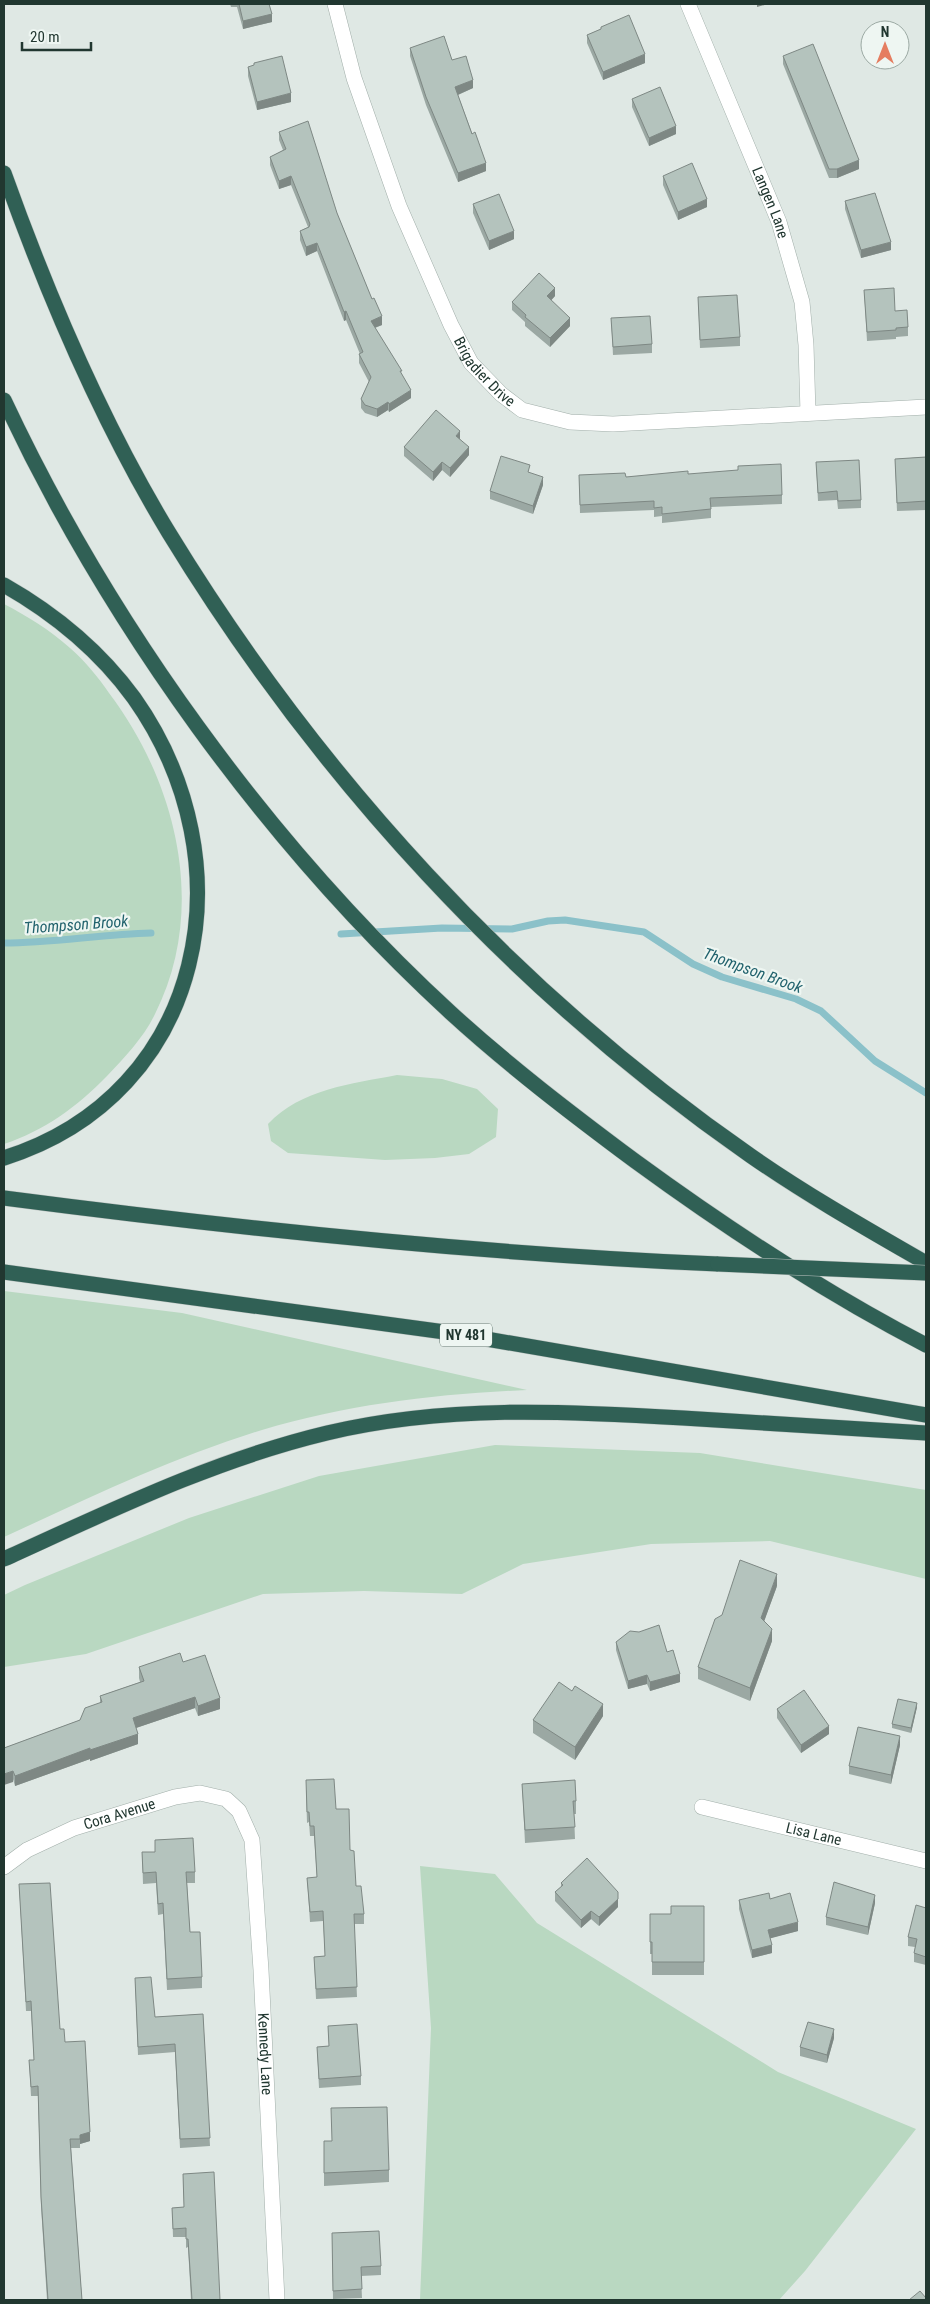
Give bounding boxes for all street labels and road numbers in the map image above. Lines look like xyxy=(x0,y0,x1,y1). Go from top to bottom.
street label: Langen Lane xyxy=(748,164,792,240)
street label: Brigadier Drive xyxy=(450,334,519,410)
road number: NY 481 xyxy=(440,1324,492,1346)
street label: Cora Avenue xyxy=(81,1795,158,1834)
street label: Lisa Lane xyxy=(784,1819,843,1849)
street label: Kennedy Lane xyxy=(254,2012,276,2096)

